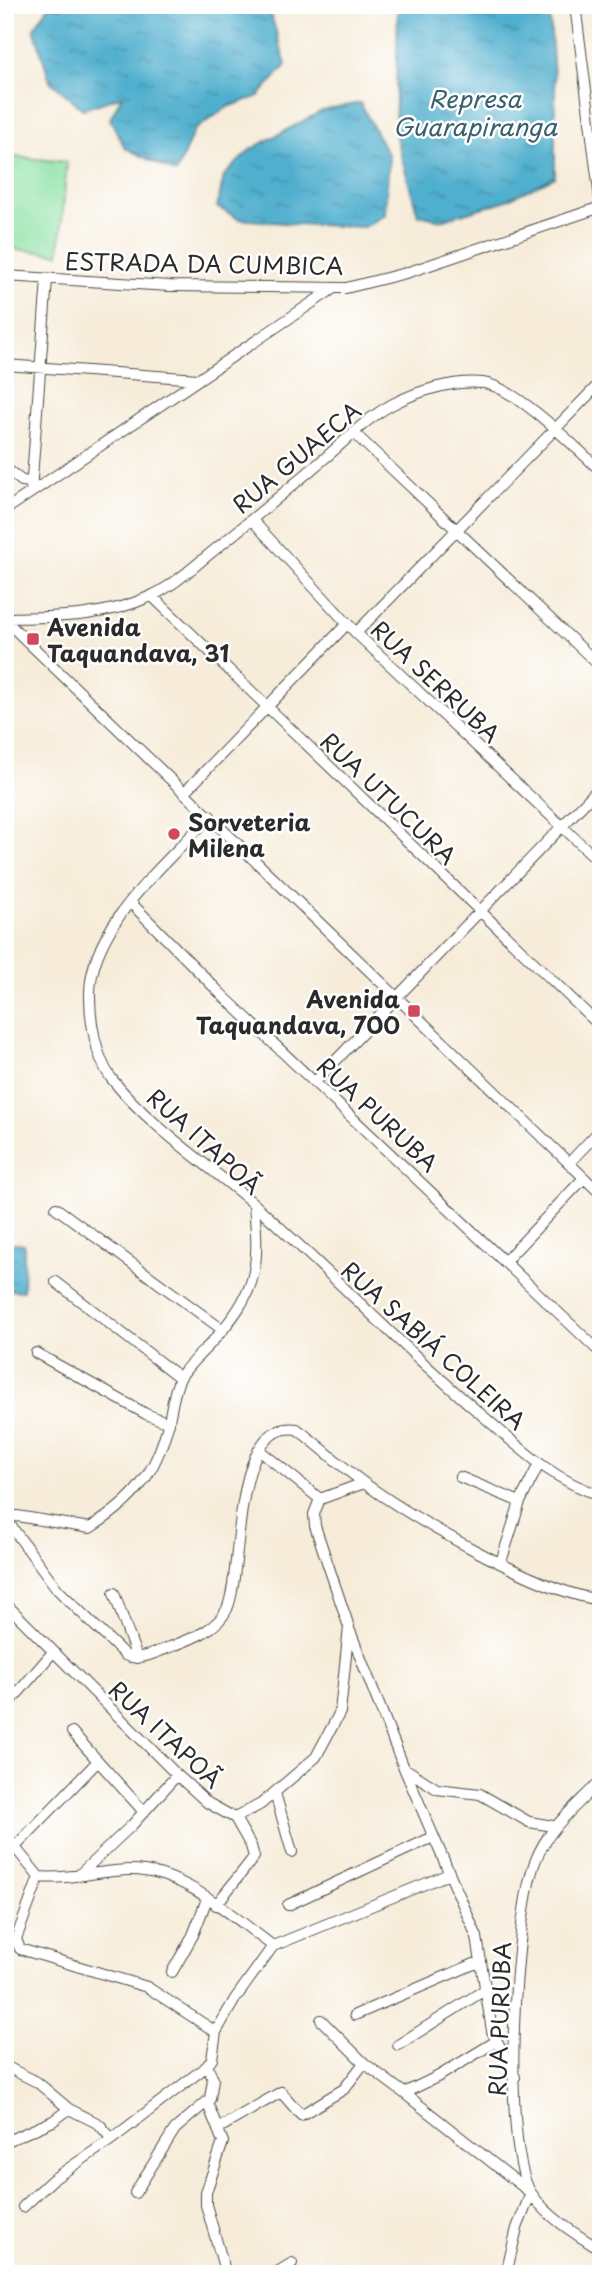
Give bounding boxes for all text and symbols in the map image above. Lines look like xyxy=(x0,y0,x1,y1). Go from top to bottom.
water label: Represa Guarapiranga xyxy=(393,80,559,144)
street label: ESTRADA DA CUMBICA xyxy=(64,243,344,283)
street label: RUA GUAECA xyxy=(224,393,368,521)
place label: Avenida Taquandava, 31 xyxy=(46,609,230,670)
street label: RUA SERRUBA xyxy=(363,612,509,750)
marker: Avenida Taquandava, 31 xyxy=(25,631,41,647)
street label: RUA UTUCURA xyxy=(313,724,465,872)
place label: Sorveteria Milena xyxy=(188,804,310,865)
marker: Sorveteria Milena xyxy=(166,826,182,842)
place label: Avenida Taquandava, 700 xyxy=(196,981,400,1042)
marker: Avenida Taquandava, 700 xyxy=(406,1003,422,1019)
street label: RUA PURUBA xyxy=(310,1049,446,1179)
street label: RUA ITAPOÃ xyxy=(140,1080,270,1202)
street label: RUA SABIÁ COLEIRA xyxy=(334,1252,534,1438)
street label: RUA ITAPOÃ xyxy=(101,1672,231,1796)
street label: RUA PURUBA xyxy=(479,1941,519,2097)

